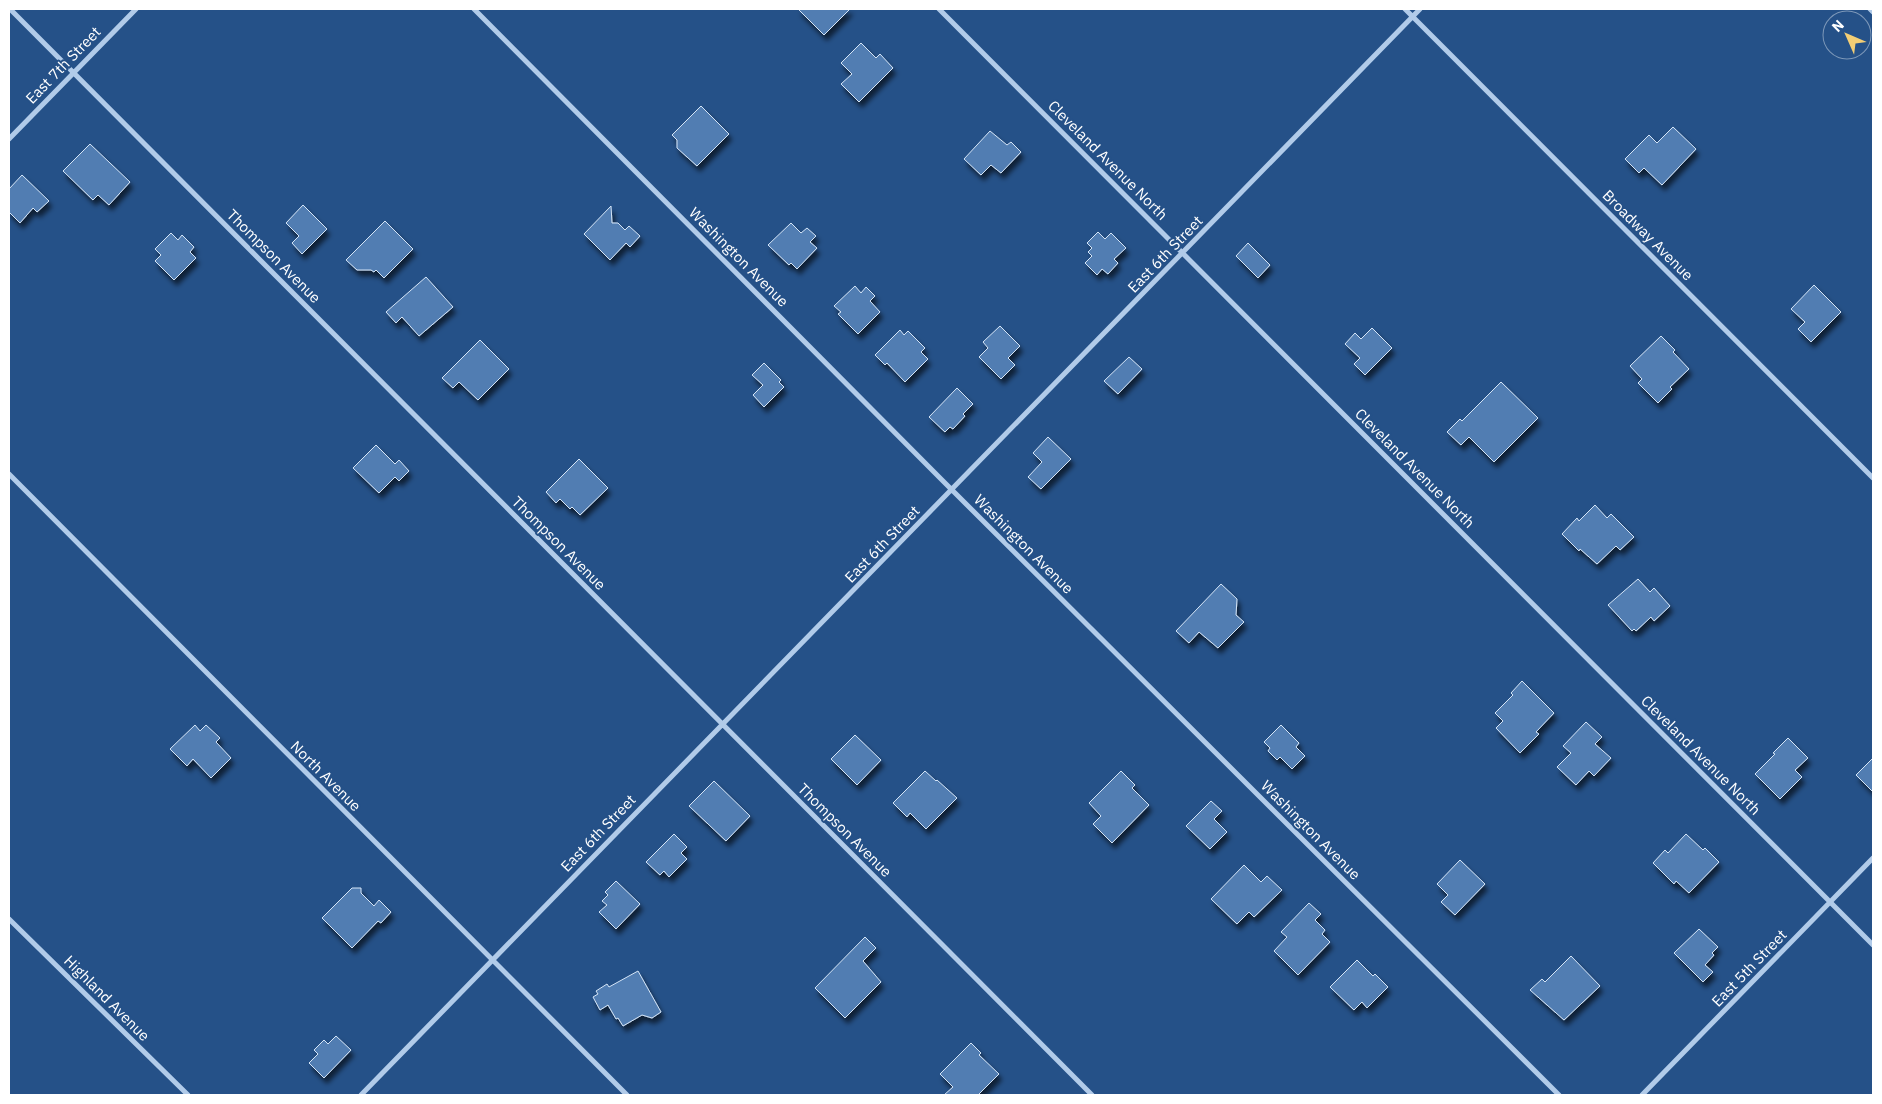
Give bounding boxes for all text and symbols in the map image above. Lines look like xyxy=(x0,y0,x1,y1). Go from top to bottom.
north arrow xyxy=(1822,10,1872,60)
text: N xyxy=(1828,16,1848,36)
street label: East 7th Street xyxy=(21,22,105,108)
street label: Cleveland Avenue North xyxy=(1044,96,1172,224)
street label: Broadway Avenue xyxy=(1599,186,1697,284)
street label: Washington Avenue xyxy=(685,203,793,311)
street label: Thompson Avenue xyxy=(223,205,325,307)
street label: East 6th Street xyxy=(1123,211,1207,297)
street label: Cleveland Avenue North xyxy=(1351,404,1479,532)
street label: Washington Avenue xyxy=(970,490,1078,598)
street label: Thompson Avenue xyxy=(508,492,610,594)
street label: East 6th Street xyxy=(840,501,924,587)
street label: Cleveland Avenue North xyxy=(1637,691,1765,819)
street label: North Avenue xyxy=(287,737,365,815)
street label: Washington Avenue xyxy=(1257,776,1365,884)
street label: Thompson Avenue xyxy=(794,779,896,881)
street label: East 6th Street xyxy=(556,790,640,876)
street label: East 5th Street xyxy=(1707,925,1791,1011)
street label: Highland Avenue xyxy=(60,951,154,1045)

